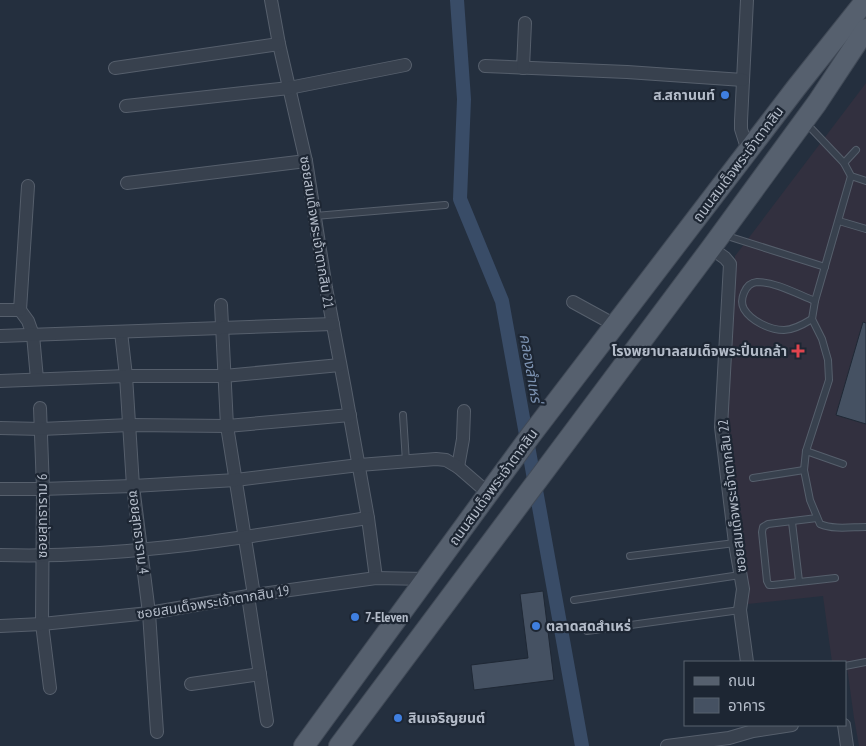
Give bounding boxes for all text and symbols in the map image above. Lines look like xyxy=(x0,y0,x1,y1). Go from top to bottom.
place label: ส.สถานนท์ xyxy=(653,86,715,104)
marker: ส.สถานนท์ xyxy=(719,89,731,101)
street label: ถนนสมเด็จพระเจ้าตากสิน xyxy=(689,103,787,225)
street label: ซอยสมเด็จพระเจ้าตากสิน 21 xyxy=(296,154,338,310)
water label: คลองสำเหร่ xyxy=(516,332,547,407)
place label: โรงพยาบาลสมเด็จพระปิ่นเกล้า xyxy=(611,342,787,360)
marker: โรงพยาบาลสมเด็จพระปิ่นเกล้า xyxy=(791,344,805,358)
street label: ซอยสมเด็จพระเจ้าตากสิน 22 xyxy=(714,418,750,574)
street label: ถนนสมเด็จพระเจ้าตากสิน xyxy=(445,425,541,549)
street label: ซอยสุทธาราม 6 xyxy=(33,474,51,558)
street label: ซอยสุทธาราม 4 xyxy=(125,489,153,576)
street label: ซอยสมเด็จพระเจ้าตากสิน 19 xyxy=(135,581,291,623)
place label: 7-Eleven xyxy=(365,608,408,626)
marker: 7-Eleven xyxy=(349,611,361,623)
place label: ตลาดสดสำเหร่ xyxy=(546,617,631,635)
marker: ตลาดสดสำเหร่ xyxy=(530,620,542,632)
legend xyxy=(684,661,846,726)
text: ถนน xyxy=(728,671,755,690)
text: อาคาร xyxy=(728,696,765,715)
place label: สินเจริญยนต์ xyxy=(408,709,485,727)
marker: สินเจริญยนต์ xyxy=(392,712,404,724)

